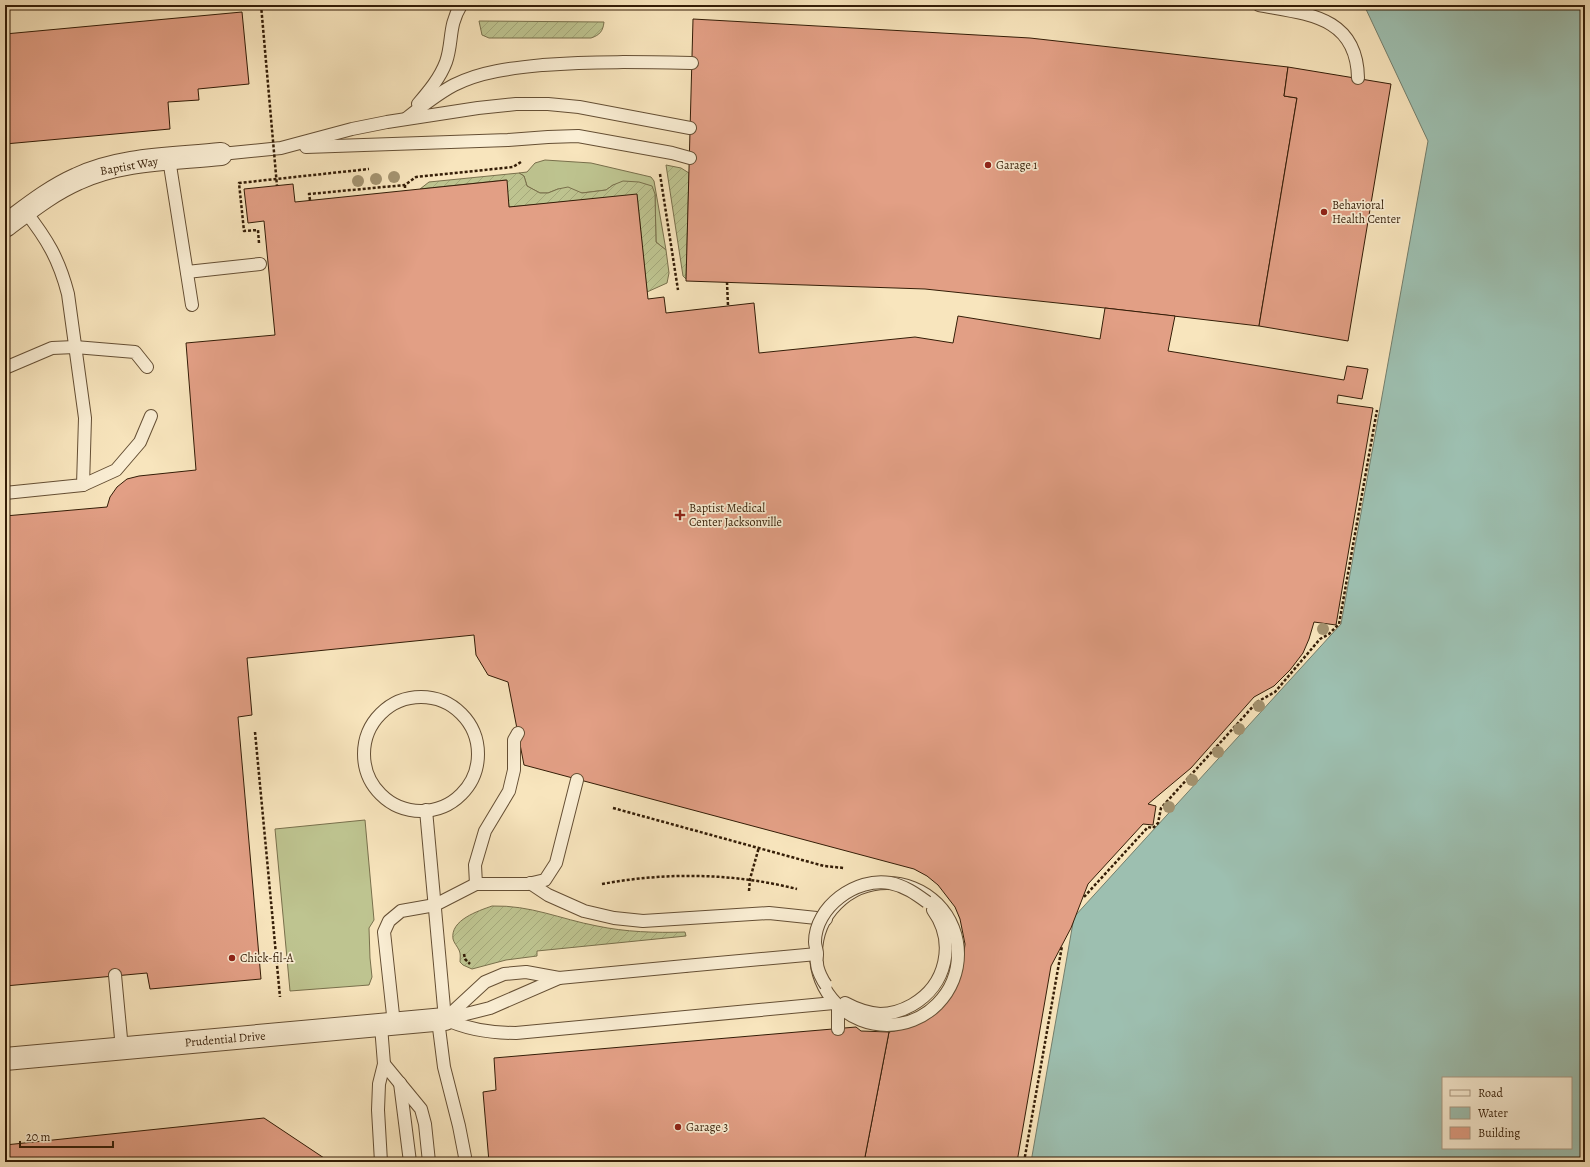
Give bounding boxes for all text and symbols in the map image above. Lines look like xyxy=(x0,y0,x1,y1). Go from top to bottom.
street label: Baptist Way xyxy=(99,153,160,179)
place label: Garage 1 xyxy=(996,157,1037,173)
marker: Garage 1 xyxy=(983,160,993,170)
place label: Behavioral Health Center xyxy=(1332,197,1401,227)
marker: Behavioral Health Center xyxy=(1319,207,1329,217)
place label: Baptist Medical Center Jacksonville xyxy=(689,500,782,530)
marker: Baptist Medical Center Jacksonville xyxy=(674,509,686,521)
place label: Chick-fil-A xyxy=(240,950,294,966)
marker: Chick-fil-A xyxy=(227,953,237,963)
street label: Prudential Drive xyxy=(184,1027,266,1051)
legend xyxy=(1442,1077,1572,1149)
text: Road xyxy=(1478,1085,1504,1101)
text: Water xyxy=(1477,1105,1508,1121)
place label: Garage 3 xyxy=(686,1119,728,1135)
marker: Garage 3 xyxy=(673,1122,683,1132)
scale bar xyxy=(20,1123,113,1149)
text: Building xyxy=(1478,1125,1520,1141)
text: 20 m xyxy=(26,1129,50,1145)

